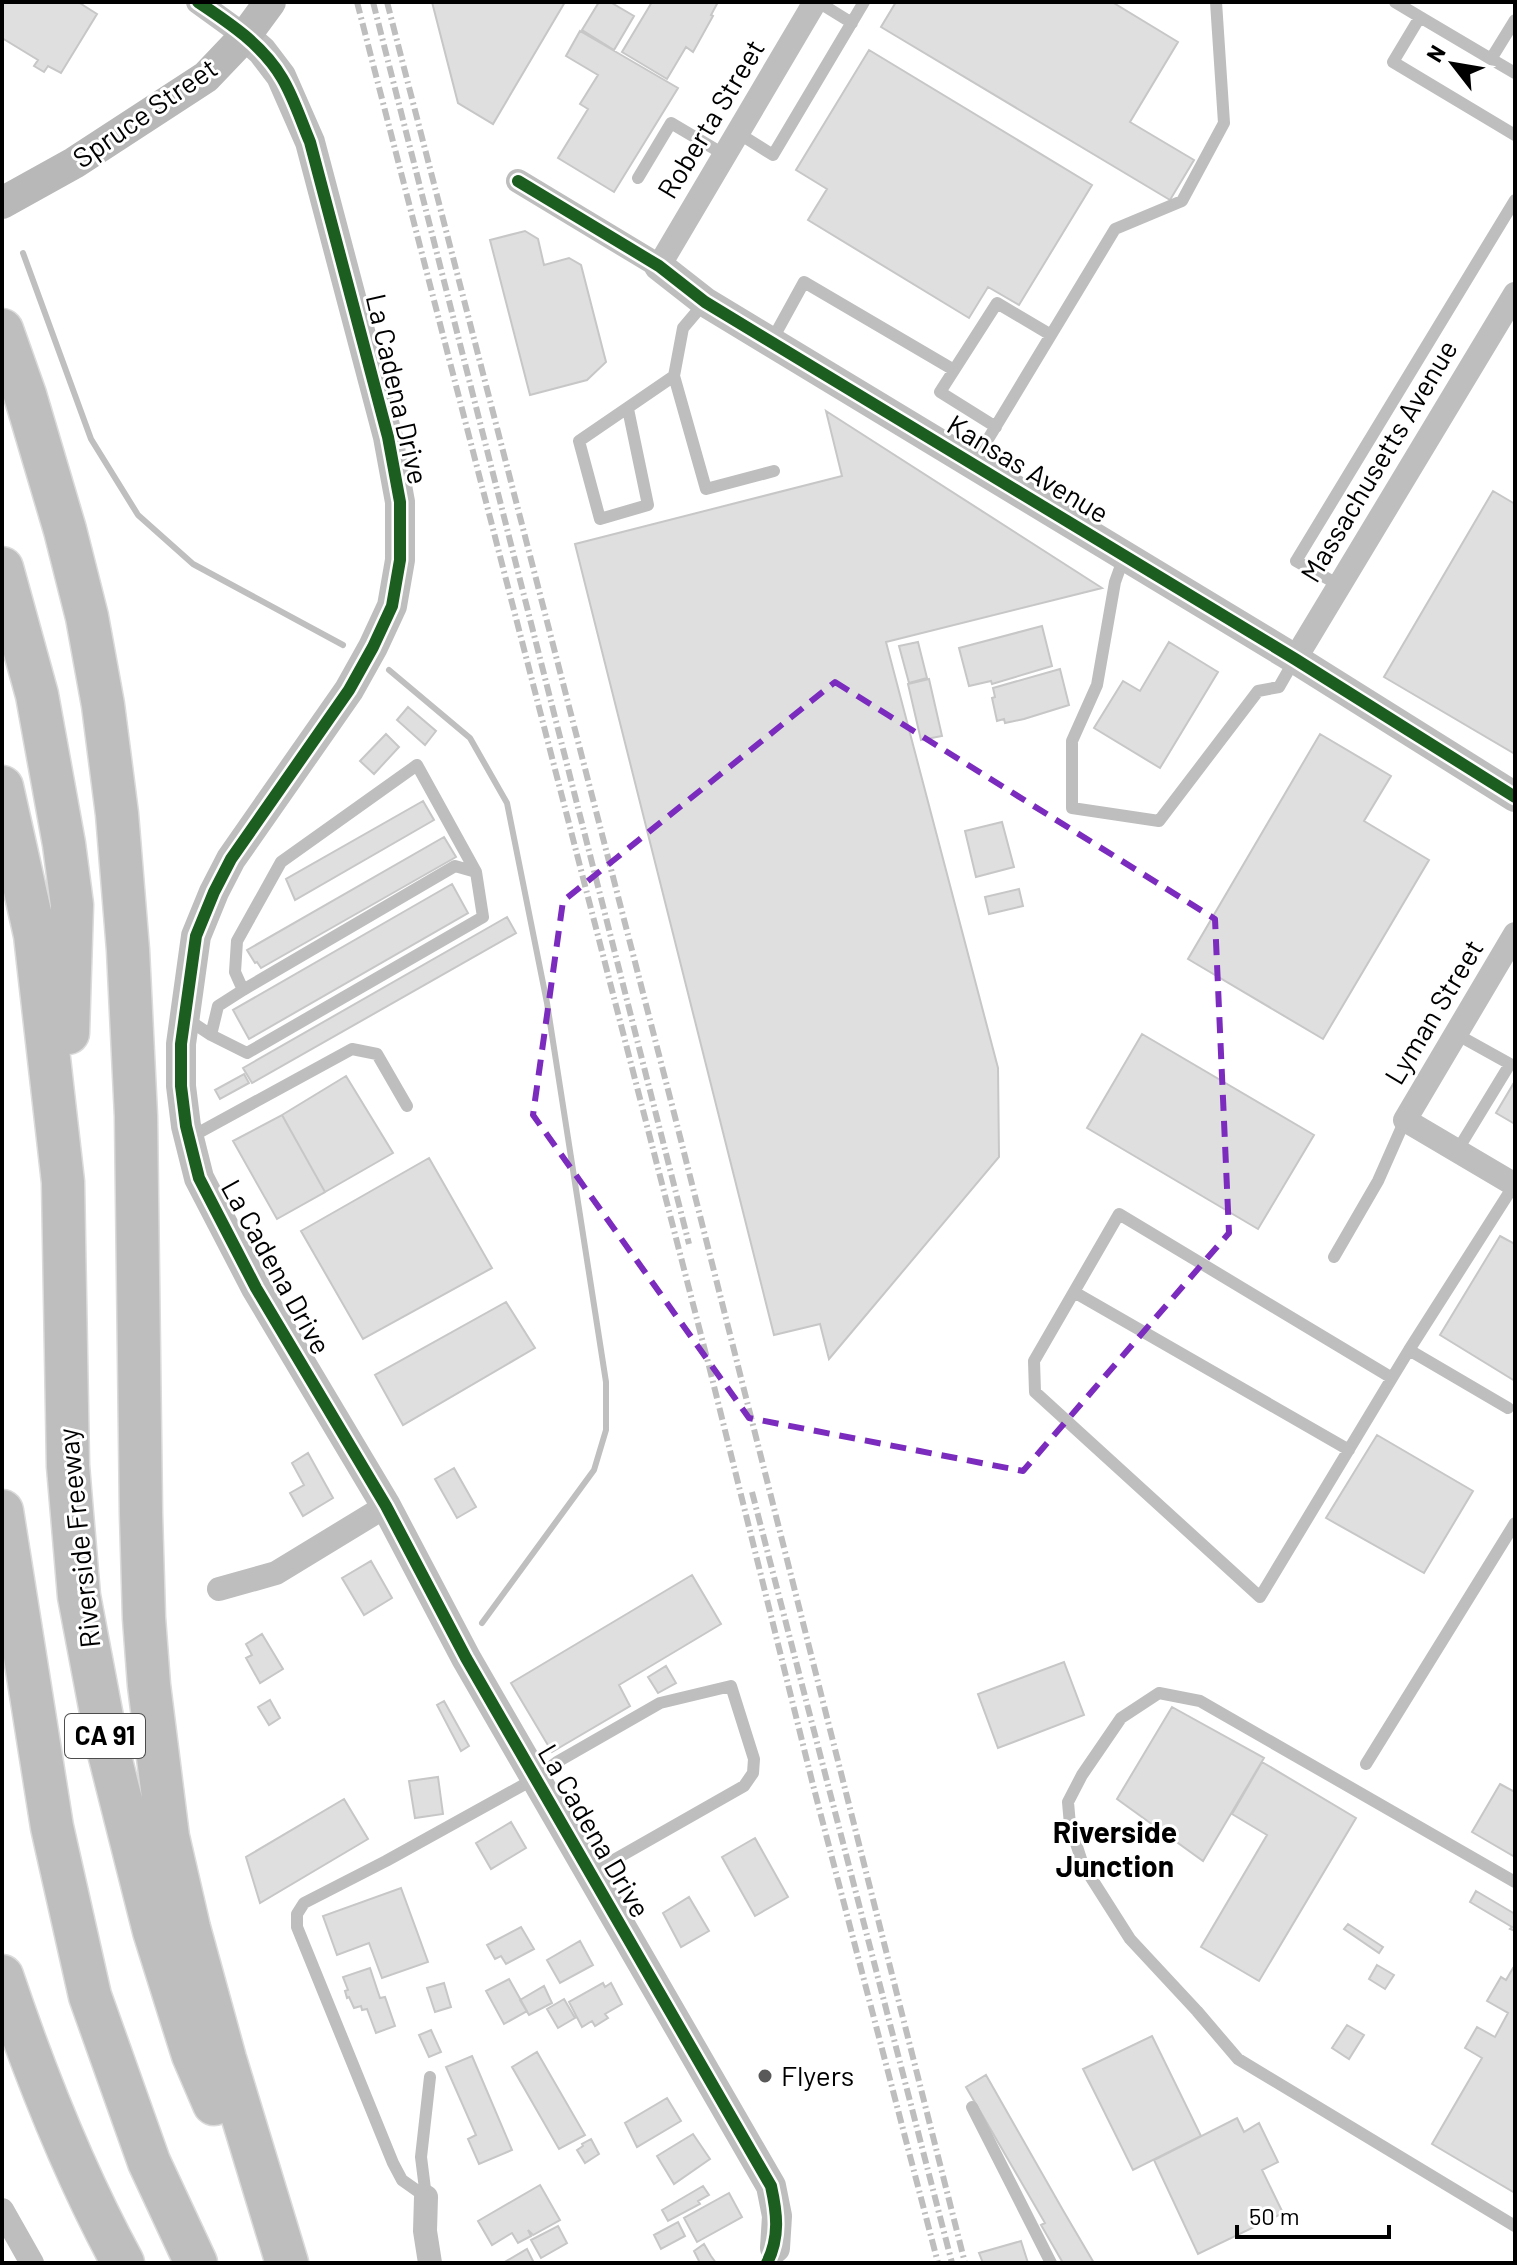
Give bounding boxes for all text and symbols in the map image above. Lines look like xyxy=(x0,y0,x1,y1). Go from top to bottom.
north arrow xyxy=(1413,24,1493,104)
street label: Roberta Street xyxy=(649,33,771,204)
text: N xyxy=(1420,40,1450,66)
street label: Spruce Street xyxy=(66,50,223,174)
street label: La Cadena Drive xyxy=(360,290,436,487)
street label: Massachusetts Avenue xyxy=(1292,333,1464,588)
street label: Kansas Avenue xyxy=(942,407,1115,530)
street label: Lyman Street xyxy=(1377,933,1490,1090)
street label: La Cadena Drive xyxy=(215,1173,339,1360)
street label: Riverside Freeway xyxy=(50,1427,106,1650)
road number: CA 91 xyxy=(65,1714,145,1758)
street label: La Cadena Drive xyxy=(532,1738,658,1923)
district label: Riverside Junction xyxy=(1053,1813,1177,1883)
place label: Flyers xyxy=(781,2058,854,2092)
marker: Flyers xyxy=(756,2067,774,2085)
scale bar xyxy=(1237,2189,1389,2239)
text: 50 m xyxy=(1249,2201,1300,2230)

